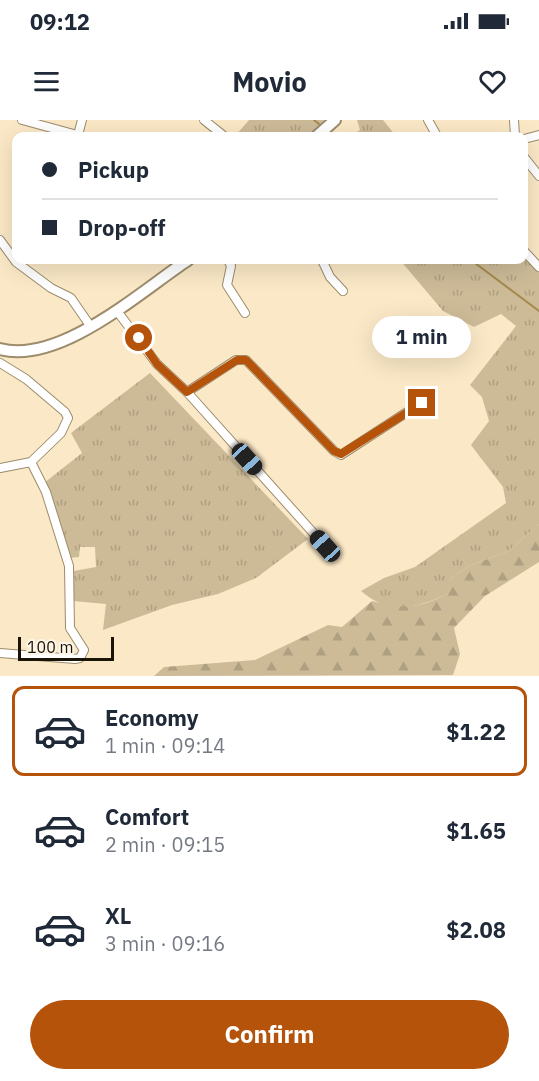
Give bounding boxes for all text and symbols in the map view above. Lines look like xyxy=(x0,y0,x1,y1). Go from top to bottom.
text: 09:12 xyxy=(30,7,90,36)
text: Movio xyxy=(232,64,307,99)
icon: menu xyxy=(30,65,63,98)
icon: heart xyxy=(476,65,509,98)
text: Pickup xyxy=(78,155,149,184)
text: Drop-off xyxy=(78,213,165,242)
callout: 1 min xyxy=(372,316,472,358)
text: 1 min xyxy=(395,323,448,350)
route start xyxy=(125,324,152,351)
route end xyxy=(408,389,435,416)
car xyxy=(228,440,266,478)
car xyxy=(306,527,344,565)
scale bar xyxy=(18,634,114,662)
text: 100 m xyxy=(27,637,74,657)
text: Economy xyxy=(105,703,199,732)
icon: car xyxy=(33,704,87,758)
text: $1.22 xyxy=(446,717,506,746)
text: 1 min · 09:14 xyxy=(105,732,225,759)
text: Comfort xyxy=(105,802,189,831)
icon: car xyxy=(33,803,87,857)
text: $1.65 xyxy=(446,816,506,845)
text: 2 min · 09:15 xyxy=(105,831,225,858)
text: XL xyxy=(105,901,131,930)
icon: car xyxy=(33,902,87,956)
text: $2.08 xyxy=(446,915,506,944)
text: 3 min · 09:16 xyxy=(105,930,225,957)
button: Confirm xyxy=(30,1000,509,1069)

